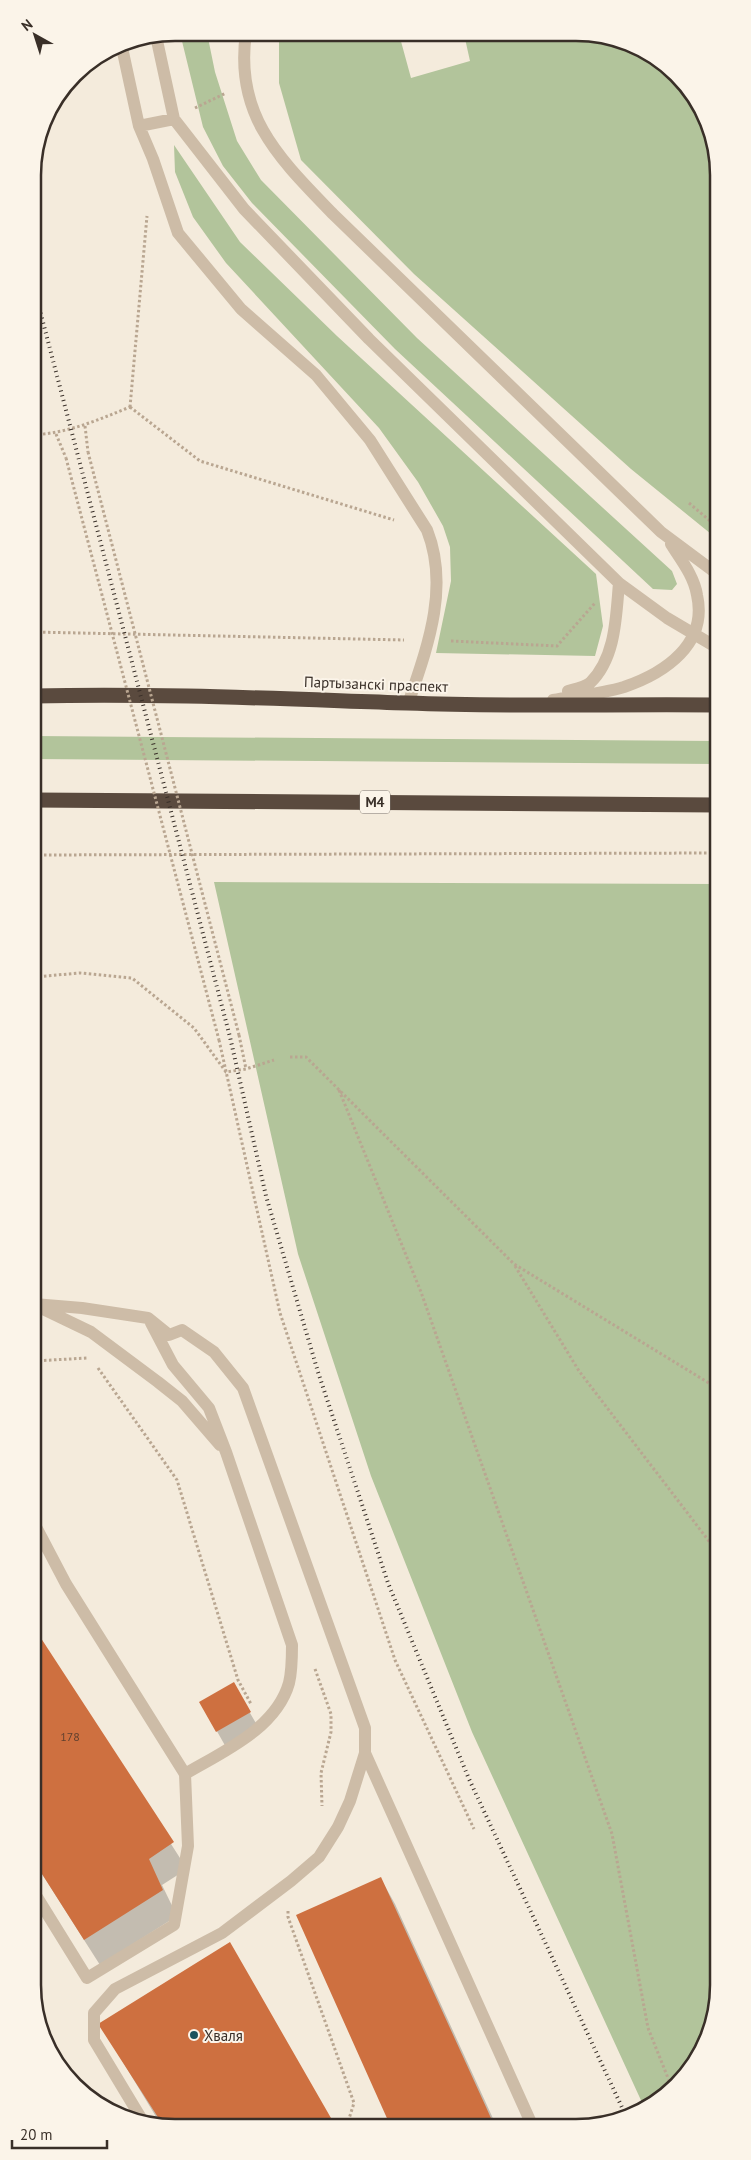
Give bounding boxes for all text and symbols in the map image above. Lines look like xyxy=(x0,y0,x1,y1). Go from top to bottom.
north arrow xyxy=(10,10,60,60)
text: N xyxy=(18,15,36,35)
street label: Партызанскі праспект xyxy=(304,672,448,696)
road number: М4 xyxy=(360,790,390,814)
house number: 178 xyxy=(60,1729,80,1744)
place label: Хваля xyxy=(204,2026,243,2045)
marker: Хваля xyxy=(188,2029,200,2041)
scale bar xyxy=(12,2118,108,2150)
text: 20 m xyxy=(20,2125,53,2144)

